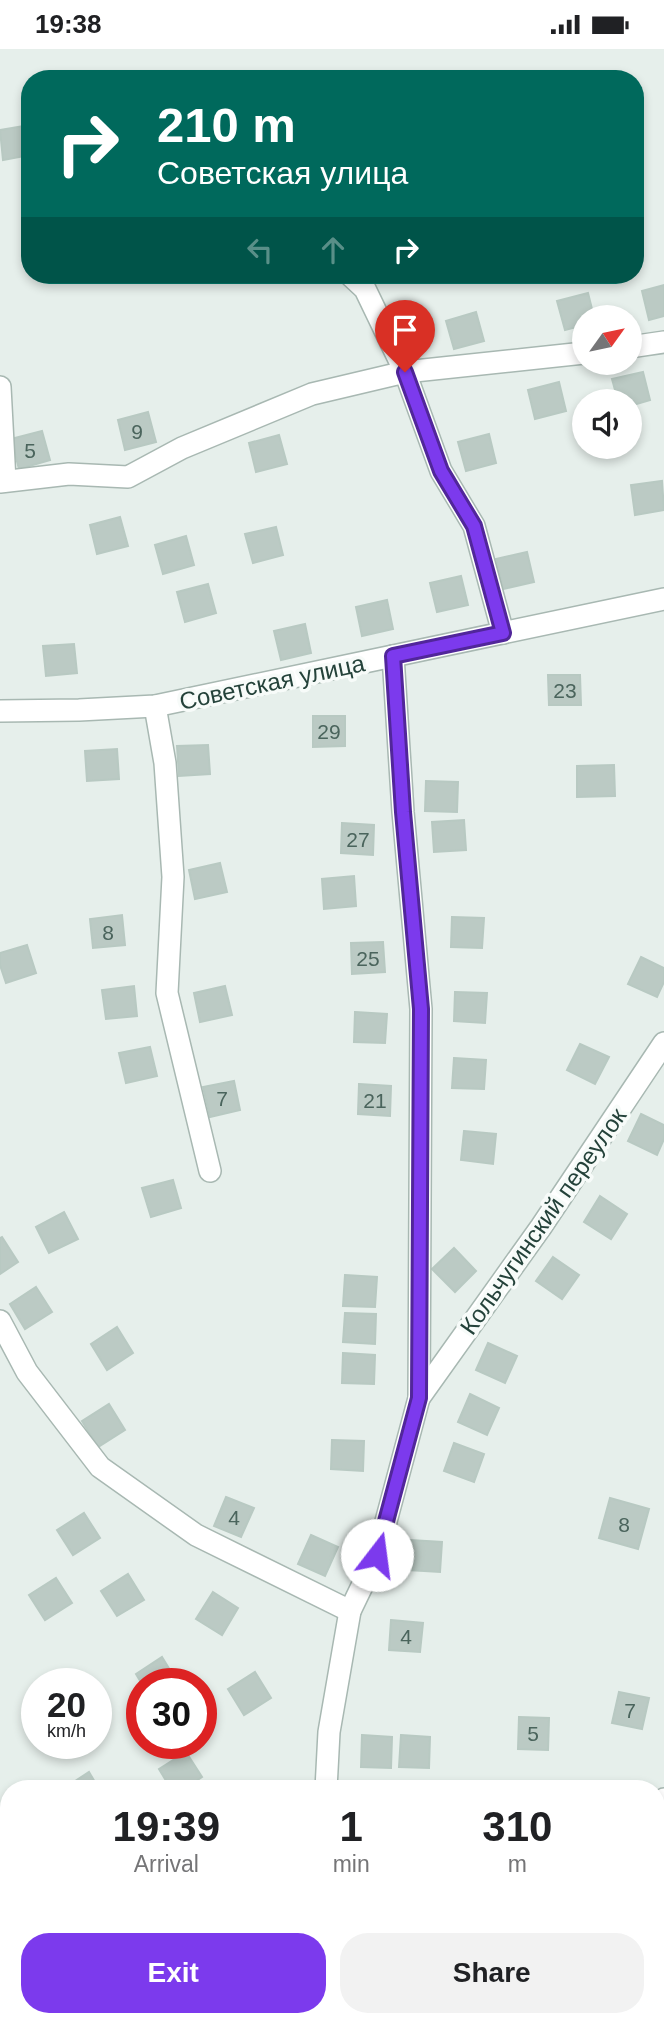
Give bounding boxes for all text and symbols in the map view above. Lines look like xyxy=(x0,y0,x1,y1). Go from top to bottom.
text: 19:38 xyxy=(35,9,102,39)
icon: right xyxy=(42,98,133,189)
text: 210 m xyxy=(157,98,296,152)
text: Советская улица xyxy=(157,155,408,191)
icon: left xyxy=(241,231,279,269)
icon: ahead xyxy=(314,231,352,269)
icon: right xyxy=(387,231,425,269)
pin xyxy=(375,300,435,372)
north arrow xyxy=(572,305,642,375)
map controls xyxy=(572,305,642,459)
icon: arrive xyxy=(386,311,424,349)
button: sound xyxy=(572,389,642,459)
house number: 9 xyxy=(131,420,143,443)
house number: 5 xyxy=(24,439,36,462)
street label: Советская улица xyxy=(177,649,368,715)
house number: 23 xyxy=(553,679,577,702)
house number: 29 xyxy=(317,720,341,743)
house number: 27 xyxy=(346,828,370,851)
house number: 8 xyxy=(102,921,114,944)
house number: 25 xyxy=(356,947,380,970)
house number: 7 xyxy=(216,1087,228,1110)
house number: 21 xyxy=(363,1089,387,1112)
street label: Кольчугинский переулок xyxy=(455,1102,632,1339)
house number: 4 xyxy=(228,1506,240,1529)
house number: 8 xyxy=(618,1513,630,1536)
position arrow xyxy=(340,1518,414,1592)
house number: 4 xyxy=(400,1625,412,1648)
speed limit sign: 30 xyxy=(126,1668,217,1759)
text: 20 xyxy=(47,1685,86,1724)
house number: 7 xyxy=(624,1699,636,1722)
text: km/h xyxy=(47,1721,86,1741)
house number: 5 xyxy=(527,1722,539,1745)
text: 19:39 xyxy=(113,1803,220,1850)
text: 1 xyxy=(339,1803,363,1850)
text: 310 xyxy=(482,1803,552,1850)
text: Arrival xyxy=(134,1851,199,1877)
text: min xyxy=(333,1851,370,1877)
text: m xyxy=(508,1851,527,1877)
button: Exit xyxy=(21,1933,326,2013)
button: Share xyxy=(340,1933,644,2013)

